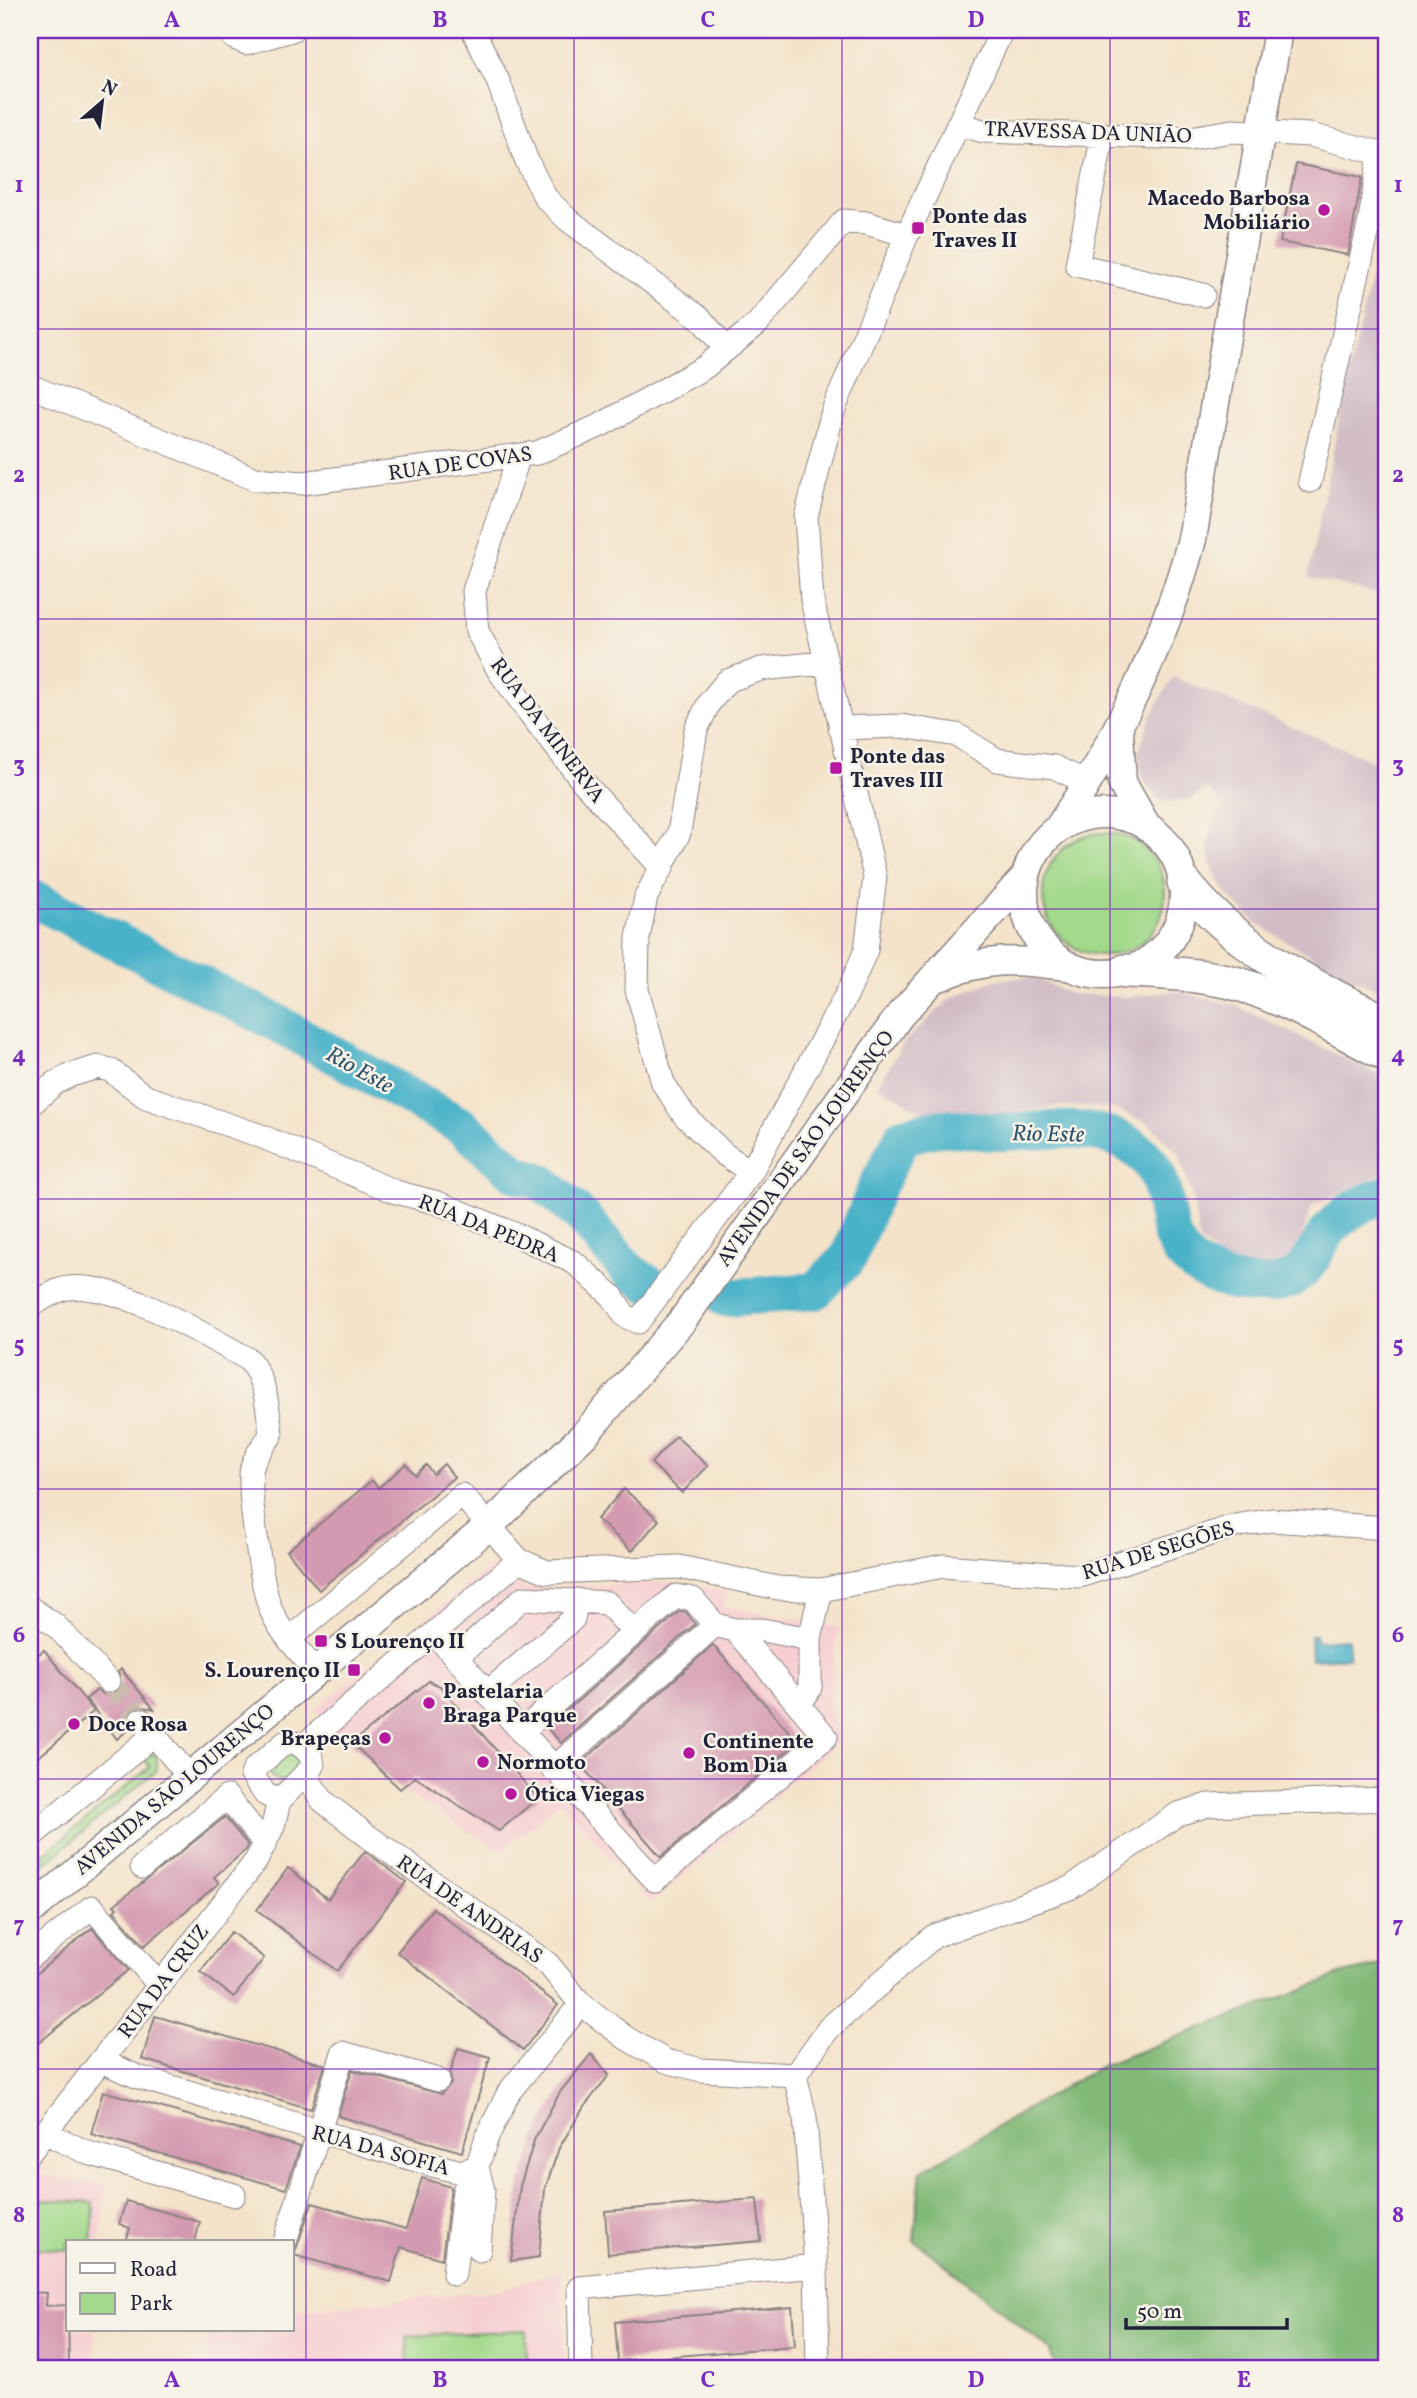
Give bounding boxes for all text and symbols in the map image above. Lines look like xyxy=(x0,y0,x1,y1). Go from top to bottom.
text: A xyxy=(164,5,180,37)
text: B xyxy=(432,5,448,37)
text: C xyxy=(701,5,715,37)
text: D xyxy=(968,5,985,37)
text: E xyxy=(1237,5,1251,37)
north arrow xyxy=(66,66,136,136)
text: N xyxy=(97,74,121,104)
street label: TRAVESSA DA UNIÃO xyxy=(984,115,1192,152)
text: 1 xyxy=(14,170,24,202)
text: 1 xyxy=(1393,170,1403,202)
place label: Macedo Barbosa Mobiliário xyxy=(1147,185,1310,238)
marker: Macedo Barbosa Mobiliário xyxy=(1316,202,1332,218)
place label: Ponte das Traves II xyxy=(932,203,1027,256)
marker: Ponte das Traves II xyxy=(910,220,926,236)
street label: RUA DE COVAS xyxy=(386,440,534,489)
text: 2 xyxy=(13,460,25,492)
text: 2 xyxy=(1392,460,1404,492)
street label: RUA DA MINERVA xyxy=(483,652,611,810)
place label: Ponte das Traves III xyxy=(850,743,945,796)
text: 3 xyxy=(13,750,25,782)
text: 3 xyxy=(1392,750,1404,782)
marker: Ponte das Traves III xyxy=(828,760,844,776)
street label: AVENIDA DE SÃO LOURENÇO xyxy=(711,1025,902,1273)
water label: Rio Este xyxy=(320,1039,399,1103)
text: 4 xyxy=(12,1040,26,1072)
text: 4 xyxy=(1391,1040,1405,1072)
water label: Rio Este xyxy=(1011,1118,1085,1152)
street label: RUA DA PEDRA xyxy=(414,1188,564,1271)
text: 5 xyxy=(13,1330,25,1362)
text: 5 xyxy=(1392,1330,1404,1362)
street label: RUA DE SEGÕES xyxy=(1079,1514,1238,1588)
text: 6 xyxy=(13,1620,25,1652)
text: 6 xyxy=(1392,1620,1404,1652)
place label: S Lourenço II xyxy=(335,1628,465,1657)
marker: S Lourenço II xyxy=(313,1633,329,1649)
place label: S. Lourenço II xyxy=(205,1657,340,1686)
marker: S. Lourenço II xyxy=(346,1662,362,1678)
place label: Pastelaria Braga Parque xyxy=(443,1678,577,1731)
marker: Pastelaria Braga Parque xyxy=(421,1695,437,1711)
street label: AVENIDA SÃO LOURENÇO xyxy=(69,1698,281,1883)
place label: Doce Rosa xyxy=(88,1711,188,1740)
marker: Doce Rosa xyxy=(66,1716,82,1732)
place label: Brapeças xyxy=(281,1725,371,1754)
place label: Continente Bom Dia xyxy=(703,1728,814,1781)
marker: Brapeças xyxy=(377,1730,393,1746)
marker: Continente Bom Dia xyxy=(681,1745,697,1761)
place label: Normoto xyxy=(497,1749,586,1778)
marker: Normoto xyxy=(475,1754,491,1770)
place label: Ótica Viegas xyxy=(525,1781,645,1810)
marker: Ótica Viegas xyxy=(503,1786,519,1802)
street label: RUA DE ANDRIAS xyxy=(390,1849,548,1972)
text: 7 xyxy=(14,1910,25,1942)
text: 7 xyxy=(1393,1910,1404,1942)
street label: RUA DA CRUZ xyxy=(112,1919,217,2045)
street label: RUA DA SOFIA xyxy=(309,2119,453,2184)
text: 8 xyxy=(13,2200,25,2232)
text: 8 xyxy=(1392,2200,1404,2232)
legend xyxy=(66,2240,294,2332)
text: Road xyxy=(130,2256,177,2285)
scale bar xyxy=(1126,2286,1288,2330)
text: Park xyxy=(130,2290,173,2319)
text: 50 m xyxy=(1137,2298,1182,2327)
text: A xyxy=(164,2365,180,2397)
text: B xyxy=(432,2365,448,2397)
text: C xyxy=(701,2365,715,2397)
text: D xyxy=(968,2365,985,2397)
text: E xyxy=(1237,2365,1251,2397)

